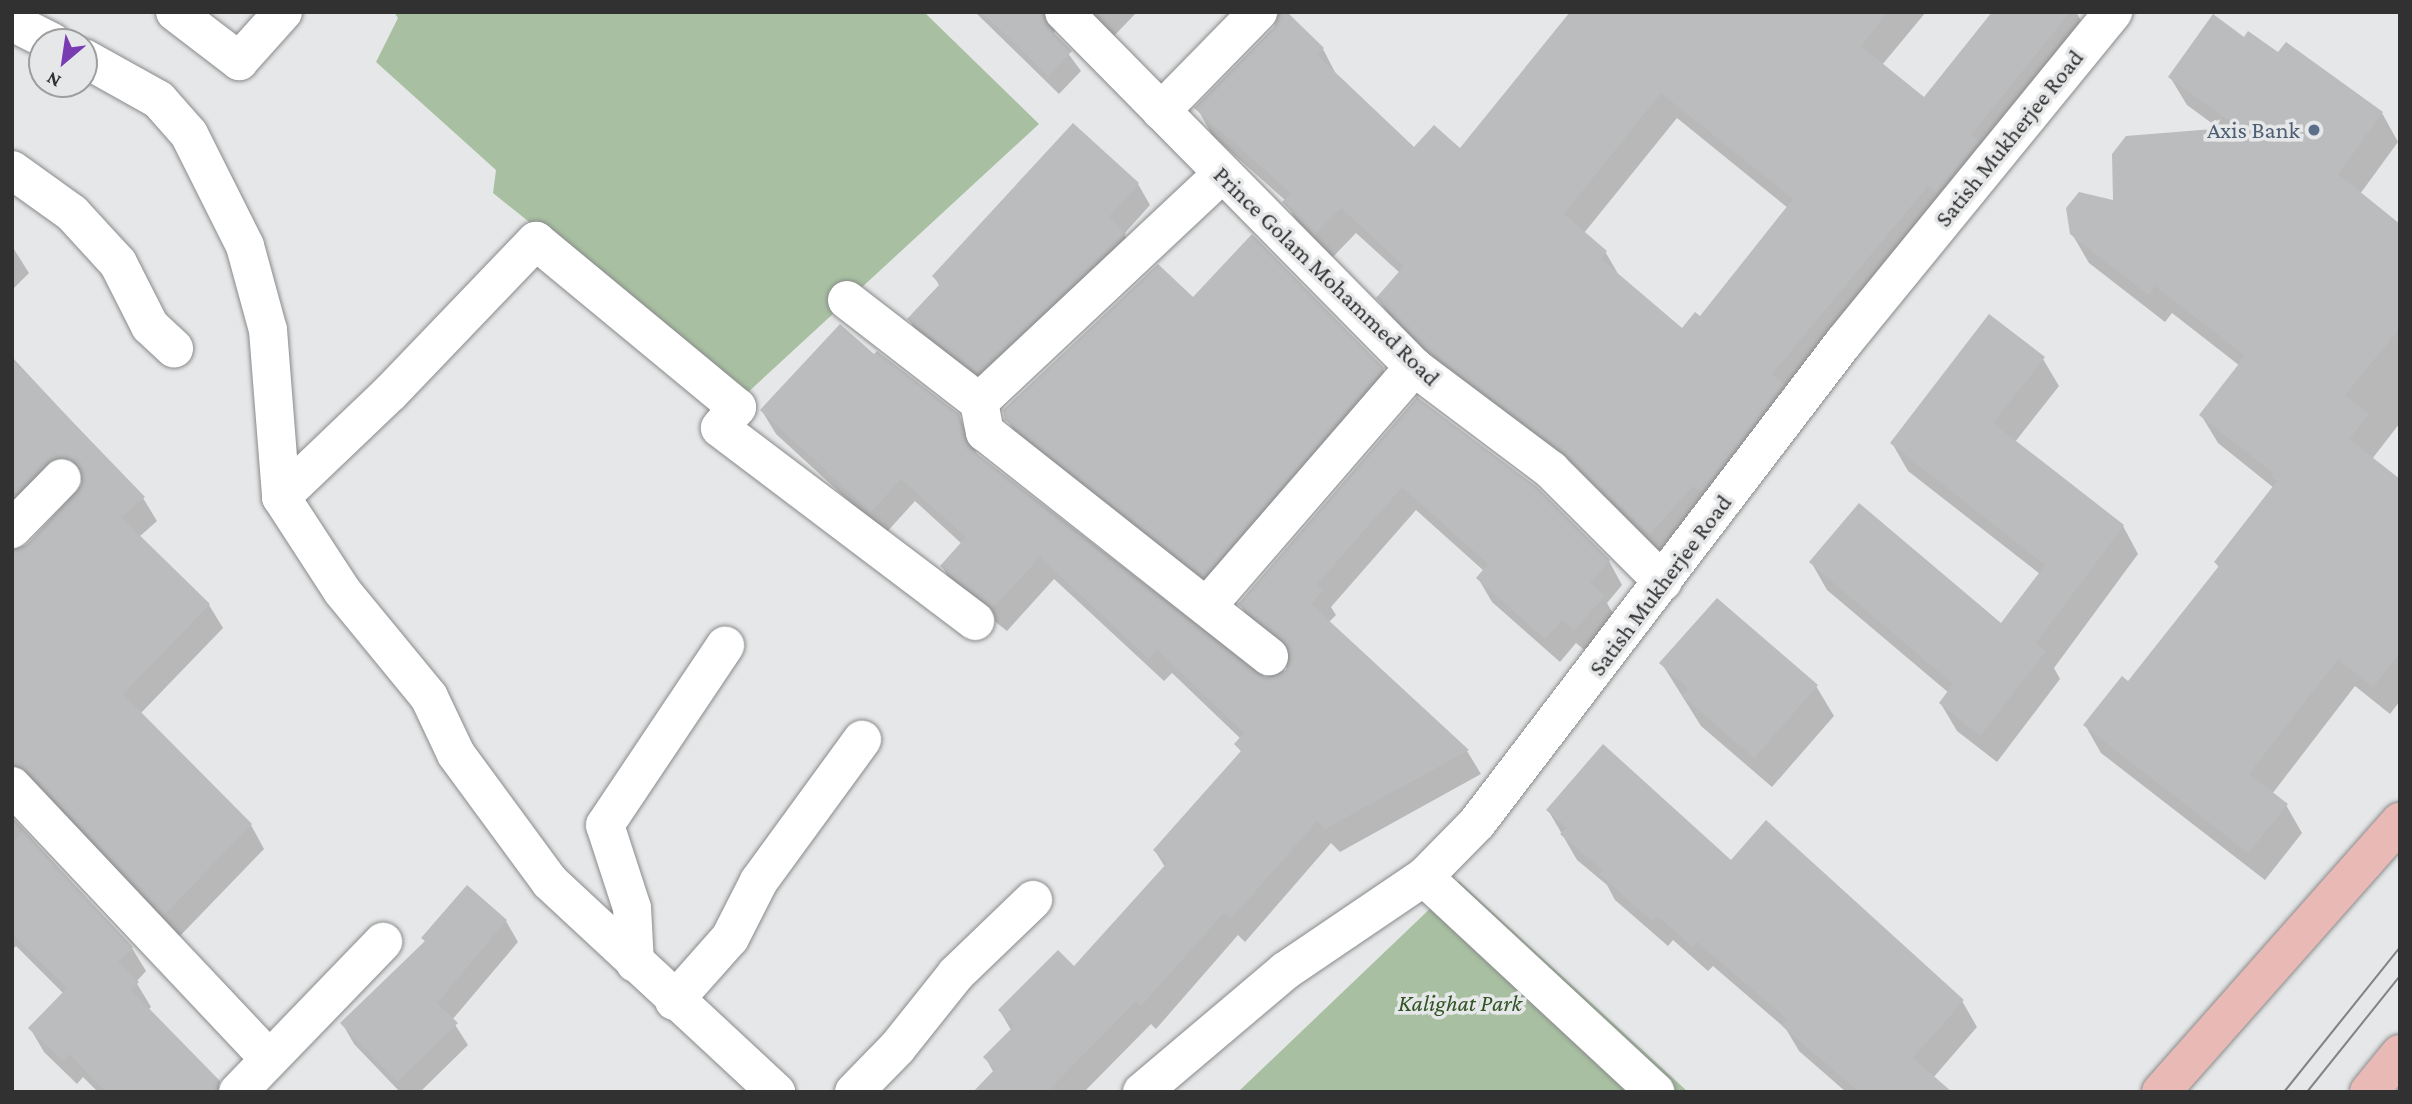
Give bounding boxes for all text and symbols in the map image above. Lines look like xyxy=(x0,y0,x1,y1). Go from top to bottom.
north arrow xyxy=(28,28,98,98)
street label: Satish Mukherjee Road xyxy=(1929,44,2089,232)
text: N xyxy=(43,68,64,92)
place label: Axis Bank xyxy=(2207,116,2300,144)
marker: Axis Bank xyxy=(2306,122,2322,138)
street label: Prince Golam Mohammed Road xyxy=(1208,160,1446,392)
street label: Satish Mukherjee Road xyxy=(1582,489,1738,681)
park label: Kalighat Park xyxy=(1398,989,1522,1017)

